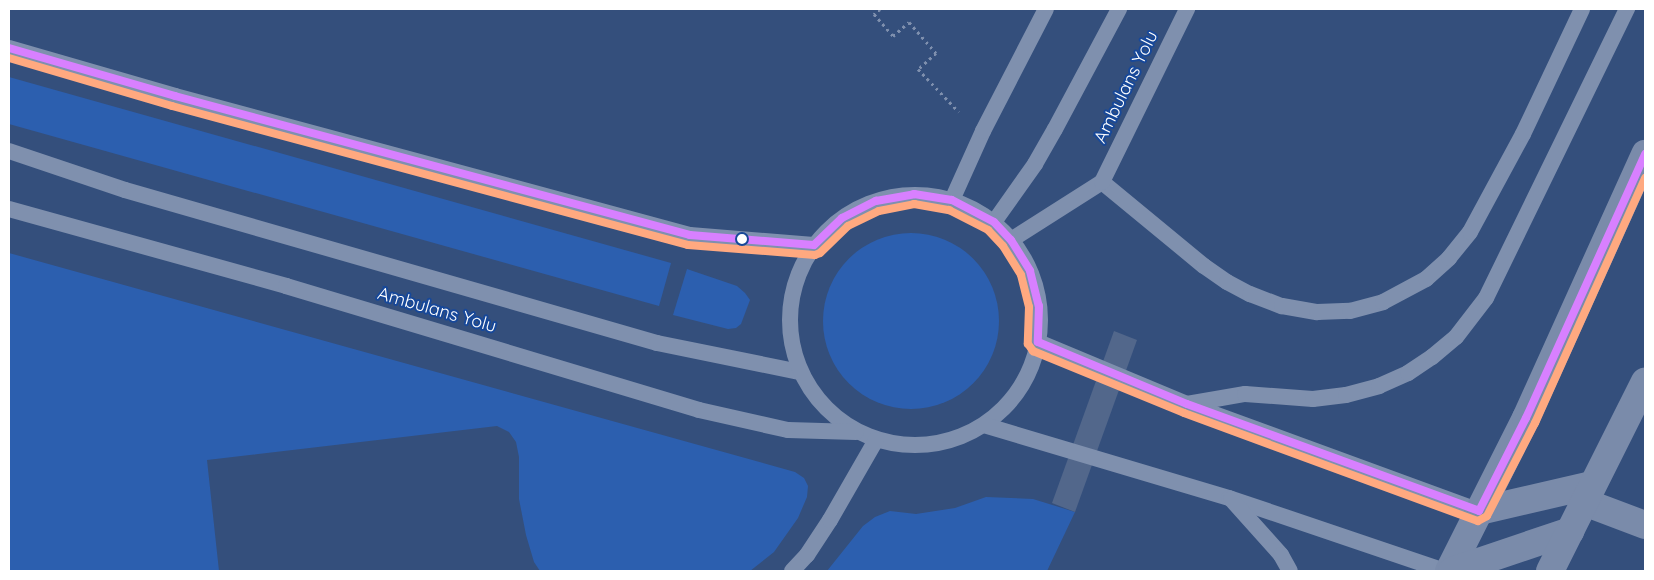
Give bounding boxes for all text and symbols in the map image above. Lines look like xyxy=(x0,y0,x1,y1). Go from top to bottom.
street label: Ambulans Yolu xyxy=(1089,27,1163,147)
unlabelled marker xyxy=(737,234,747,244)
street label: Ambulans Yolu xyxy=(375,283,499,337)

